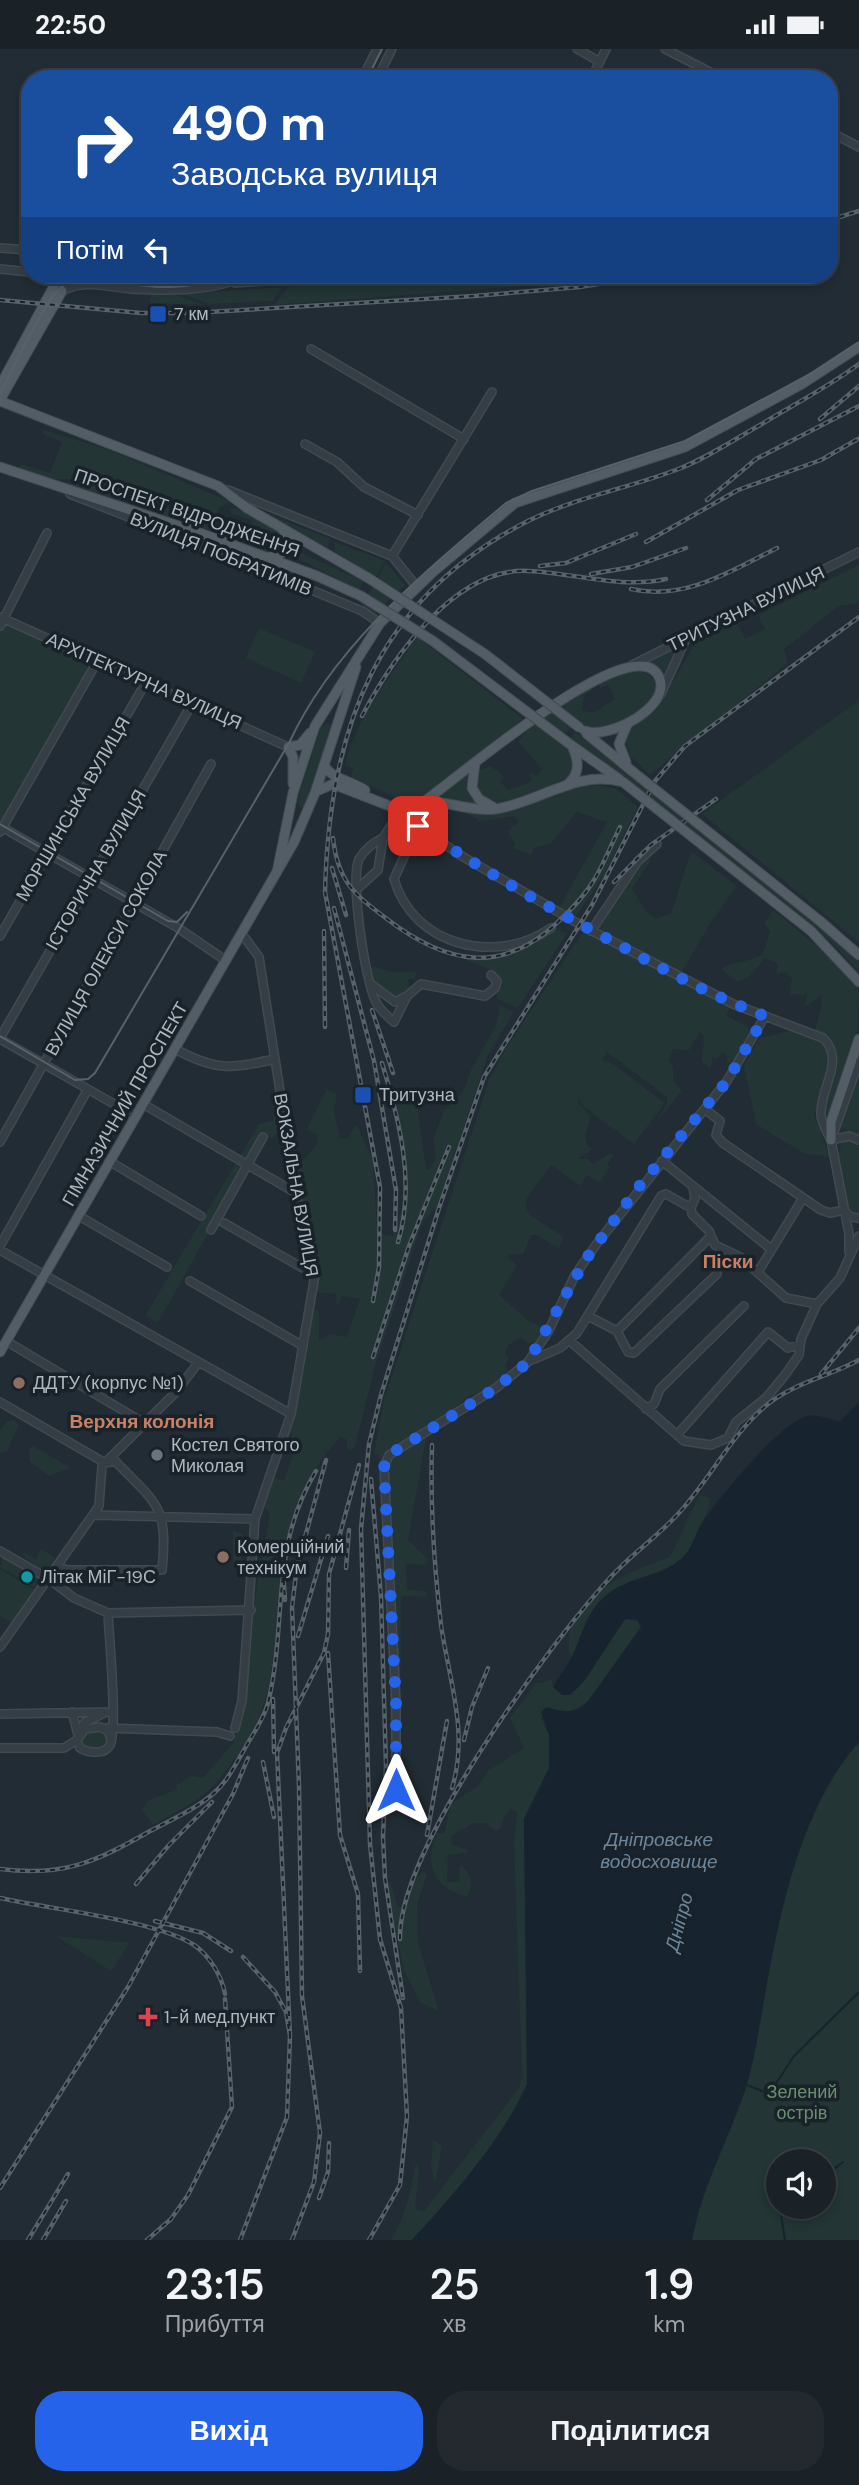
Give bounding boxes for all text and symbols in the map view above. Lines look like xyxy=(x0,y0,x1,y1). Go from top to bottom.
text: 22:50 xyxy=(35,8,106,42)
text: 490 m xyxy=(171,91,326,155)
icon: right xyxy=(56,98,147,189)
text: Заводська вулиця xyxy=(171,153,438,195)
icon: left xyxy=(138,231,176,269)
text: Потім xyxy=(56,233,124,267)
place label: 7 км xyxy=(174,302,209,326)
marker: 7 км xyxy=(148,304,168,324)
street label: ПРОСПЕКТ ВІДРОДЖЕННЯ xyxy=(71,463,303,563)
street label: ВУЛИЦЯ ПОБРАТИМІВ xyxy=(126,507,316,601)
street label: ТРИТУЗНА ВУЛИЦЯ xyxy=(663,561,829,657)
street label: АРХІТЕКТУРНА ВУЛИЦЯ xyxy=(43,627,245,735)
street label: МОРШИНСЬКА ВУЛИЦЯ xyxy=(10,713,136,905)
street label: ІСТОРИЧНА ВУЛИЦЯ xyxy=(40,785,152,955)
pin xyxy=(388,796,448,856)
icon: arrive xyxy=(399,807,437,845)
street label: ВУЛИЦЯ ОЛЕКСИ СОКОЛА xyxy=(39,846,173,1060)
street label: ГІМНАЗИЧНИЙ ПРОСПЕКТ xyxy=(57,998,193,1210)
place label: Тритузна xyxy=(379,1083,456,1107)
marker: Тритузна xyxy=(353,1085,373,1105)
street label: ВОКЗАЛЬНА ВУЛИЦЯ xyxy=(268,1091,324,1279)
district label: Піски xyxy=(703,1249,753,1274)
place label: ДДТУ (корпус №1) xyxy=(33,1371,183,1395)
marker: ДДТУ (корпус №1) xyxy=(11,1375,27,1391)
district label: Верхня колонія xyxy=(70,1409,214,1434)
place label: Костел Святого Миколая xyxy=(171,1433,300,1478)
marker: Костел Святого Миколая xyxy=(149,1447,165,1463)
place label: Комерційний технікум xyxy=(237,1535,344,1580)
marker: Комерційний технікум xyxy=(215,1549,231,1565)
place label: Літак МіГ-19С xyxy=(41,1565,156,1589)
marker: Літак МіГ-19С xyxy=(19,1569,35,1585)
position arrow xyxy=(359,1753,433,1827)
water label: Дніпровське водосховище xyxy=(600,1827,718,1874)
water label: Дніпро xyxy=(659,1890,699,1956)
place label: 1-й мед.пункт xyxy=(164,2005,275,2029)
marker: 1-й мед.пункт xyxy=(138,2007,158,2027)
park label: Зелений острів xyxy=(767,2080,837,2125)
map controls xyxy=(766,2149,836,2219)
button: sound xyxy=(766,2149,836,2219)
text: 23:15 xyxy=(165,2257,265,2312)
text: 25 xyxy=(429,2257,480,2312)
text: 1.9 xyxy=(644,2257,694,2312)
text: Прибуття xyxy=(165,2309,265,2339)
text: хв xyxy=(443,2309,466,2339)
text: km xyxy=(653,2309,685,2339)
button: Вихід xyxy=(35,2391,423,2471)
button: Поділитися xyxy=(437,2391,824,2471)

